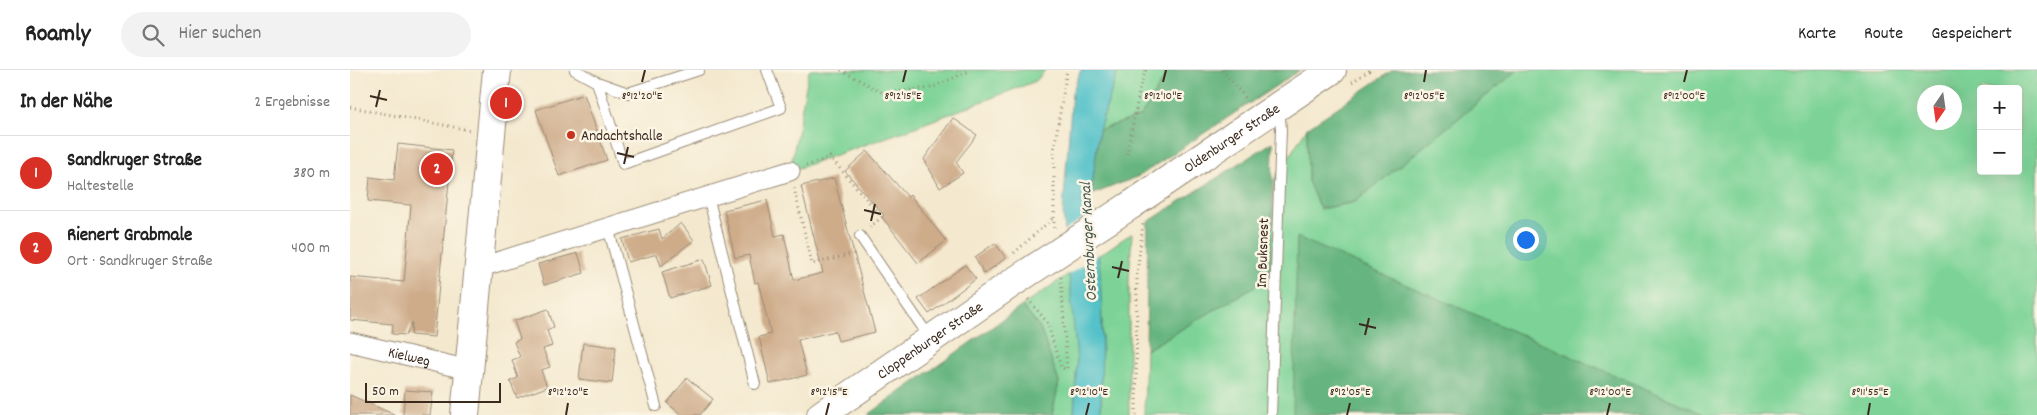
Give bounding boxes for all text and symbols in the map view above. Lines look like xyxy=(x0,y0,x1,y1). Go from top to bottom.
search box xyxy=(121,12,471,57)
text: Roamly xyxy=(25,18,91,52)
icon: search xyxy=(139,21,167,49)
text: Hier suchen xyxy=(179,21,261,48)
text: Karte xyxy=(1798,22,1836,47)
text: Route xyxy=(1864,22,1903,47)
text: Gespeichert xyxy=(1931,22,2012,47)
pin: 1 xyxy=(490,84,522,122)
north arrow xyxy=(1917,85,1962,130)
map controls xyxy=(1977,85,2022,175)
button: + xyxy=(1977,85,2022,130)
text: In der Nähe xyxy=(20,88,112,118)
text: 8°12'20"E xyxy=(622,88,663,105)
text: 8°12'15"E xyxy=(885,88,922,105)
text: 8°12'10"E xyxy=(1144,88,1182,105)
text: 8°12'05"E xyxy=(1404,88,1445,105)
text: 8°12'00"E xyxy=(1663,88,1705,105)
text: 2 Ergebnisse xyxy=(254,91,330,114)
street label: Oldenburger Straße xyxy=(1180,99,1286,180)
place label: Andachtshalle xyxy=(581,126,663,148)
marker: Andachtshalle xyxy=(565,129,577,141)
button: − xyxy=(1977,130,2022,175)
text: Sandkruger Straße xyxy=(67,148,202,175)
pin: 2 xyxy=(421,150,453,188)
text: 1 xyxy=(34,162,38,185)
text: 380 m xyxy=(293,162,330,185)
text: Haltestelle xyxy=(67,175,134,198)
water label: Osternburger Kanal xyxy=(1075,181,1104,302)
street label: Im Buksnest xyxy=(1252,217,1276,288)
text: Rienert Grabmale xyxy=(67,223,192,250)
your location xyxy=(1513,227,1539,253)
text: 2 xyxy=(33,237,40,260)
text: 400 m xyxy=(291,237,330,260)
text: Ort · Sandkruger Straße xyxy=(67,250,213,273)
street label: Cloppenburger Straße xyxy=(873,297,988,386)
street label: Kielweg xyxy=(386,342,432,374)
scale bar xyxy=(365,380,501,403)
text: 50 m xyxy=(372,382,399,402)
text: 8°12'20"E xyxy=(548,384,589,401)
text: 8°12'15"E xyxy=(811,384,848,401)
text: 8°12'10"E xyxy=(1070,384,1108,401)
text: 8°12'05"E xyxy=(1330,384,1371,401)
text: 8°12'00"E xyxy=(1589,384,1631,401)
text: 8°11'55"E xyxy=(1851,384,1889,401)

